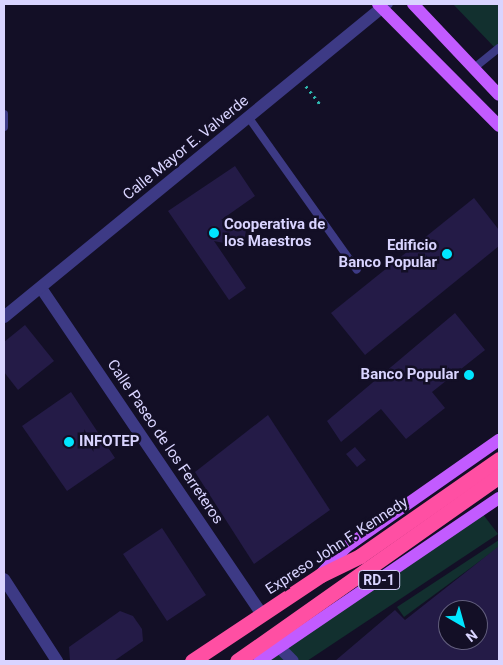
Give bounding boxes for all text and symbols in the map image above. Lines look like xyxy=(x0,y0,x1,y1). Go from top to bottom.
street label: Calle Mayor E. Valverde xyxy=(120,92,252,204)
place label: Cooperativa de los Maestros xyxy=(224,215,325,250)
marker: Cooperativa de los Maestros xyxy=(208,227,220,239)
place label: Edificio Banco Popular xyxy=(339,236,437,271)
marker: Edificio Banco Popular xyxy=(441,248,453,260)
street label: Calle Paseo de los Ferreteros xyxy=(103,356,227,528)
place label: Banco Popular xyxy=(361,366,459,384)
marker: Banco Popular xyxy=(463,369,475,381)
place label: INFOTEP xyxy=(79,433,139,451)
marker: INFOTEP xyxy=(63,436,75,448)
street label: Expreso John F. Kennedy xyxy=(263,493,411,599)
road number: RD-1 xyxy=(358,568,400,592)
north arrow xyxy=(438,600,488,650)
text: N xyxy=(463,627,480,645)

